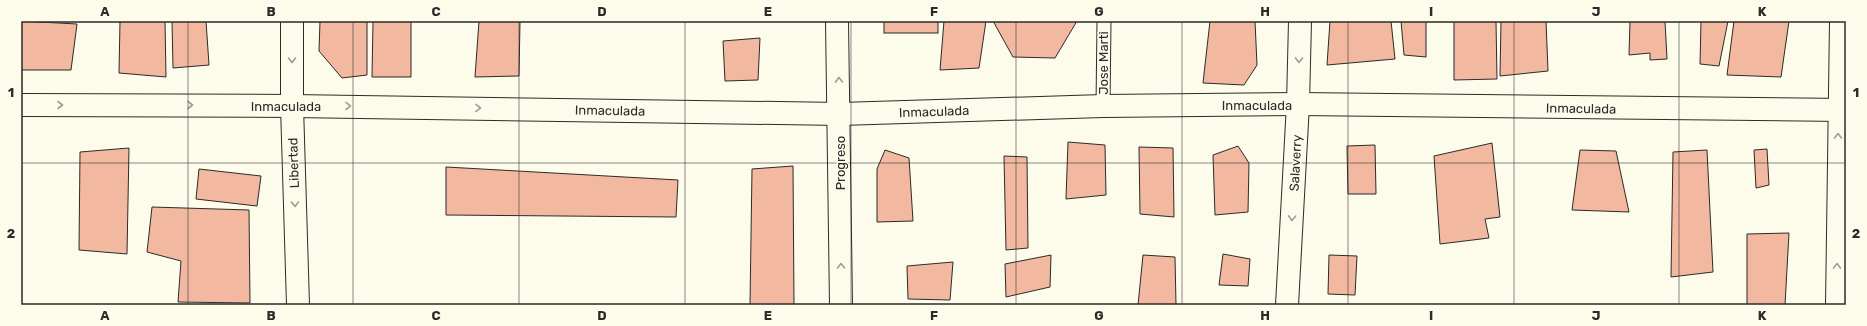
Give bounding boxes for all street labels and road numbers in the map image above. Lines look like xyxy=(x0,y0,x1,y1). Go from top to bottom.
street label: Jose Marti xyxy=(1096,31,1111,95)
street label: Inmaculada xyxy=(1222,98,1292,113)
street label: Inmaculada xyxy=(251,99,321,114)
street label: Inmaculada xyxy=(1546,100,1616,117)
street label: Inmaculada xyxy=(575,102,645,119)
street label: Inmaculada xyxy=(899,103,969,120)
street label: Salaverry xyxy=(1287,134,1304,192)
street label: Progreso xyxy=(833,136,849,190)
street label: Libertad xyxy=(285,138,302,188)

